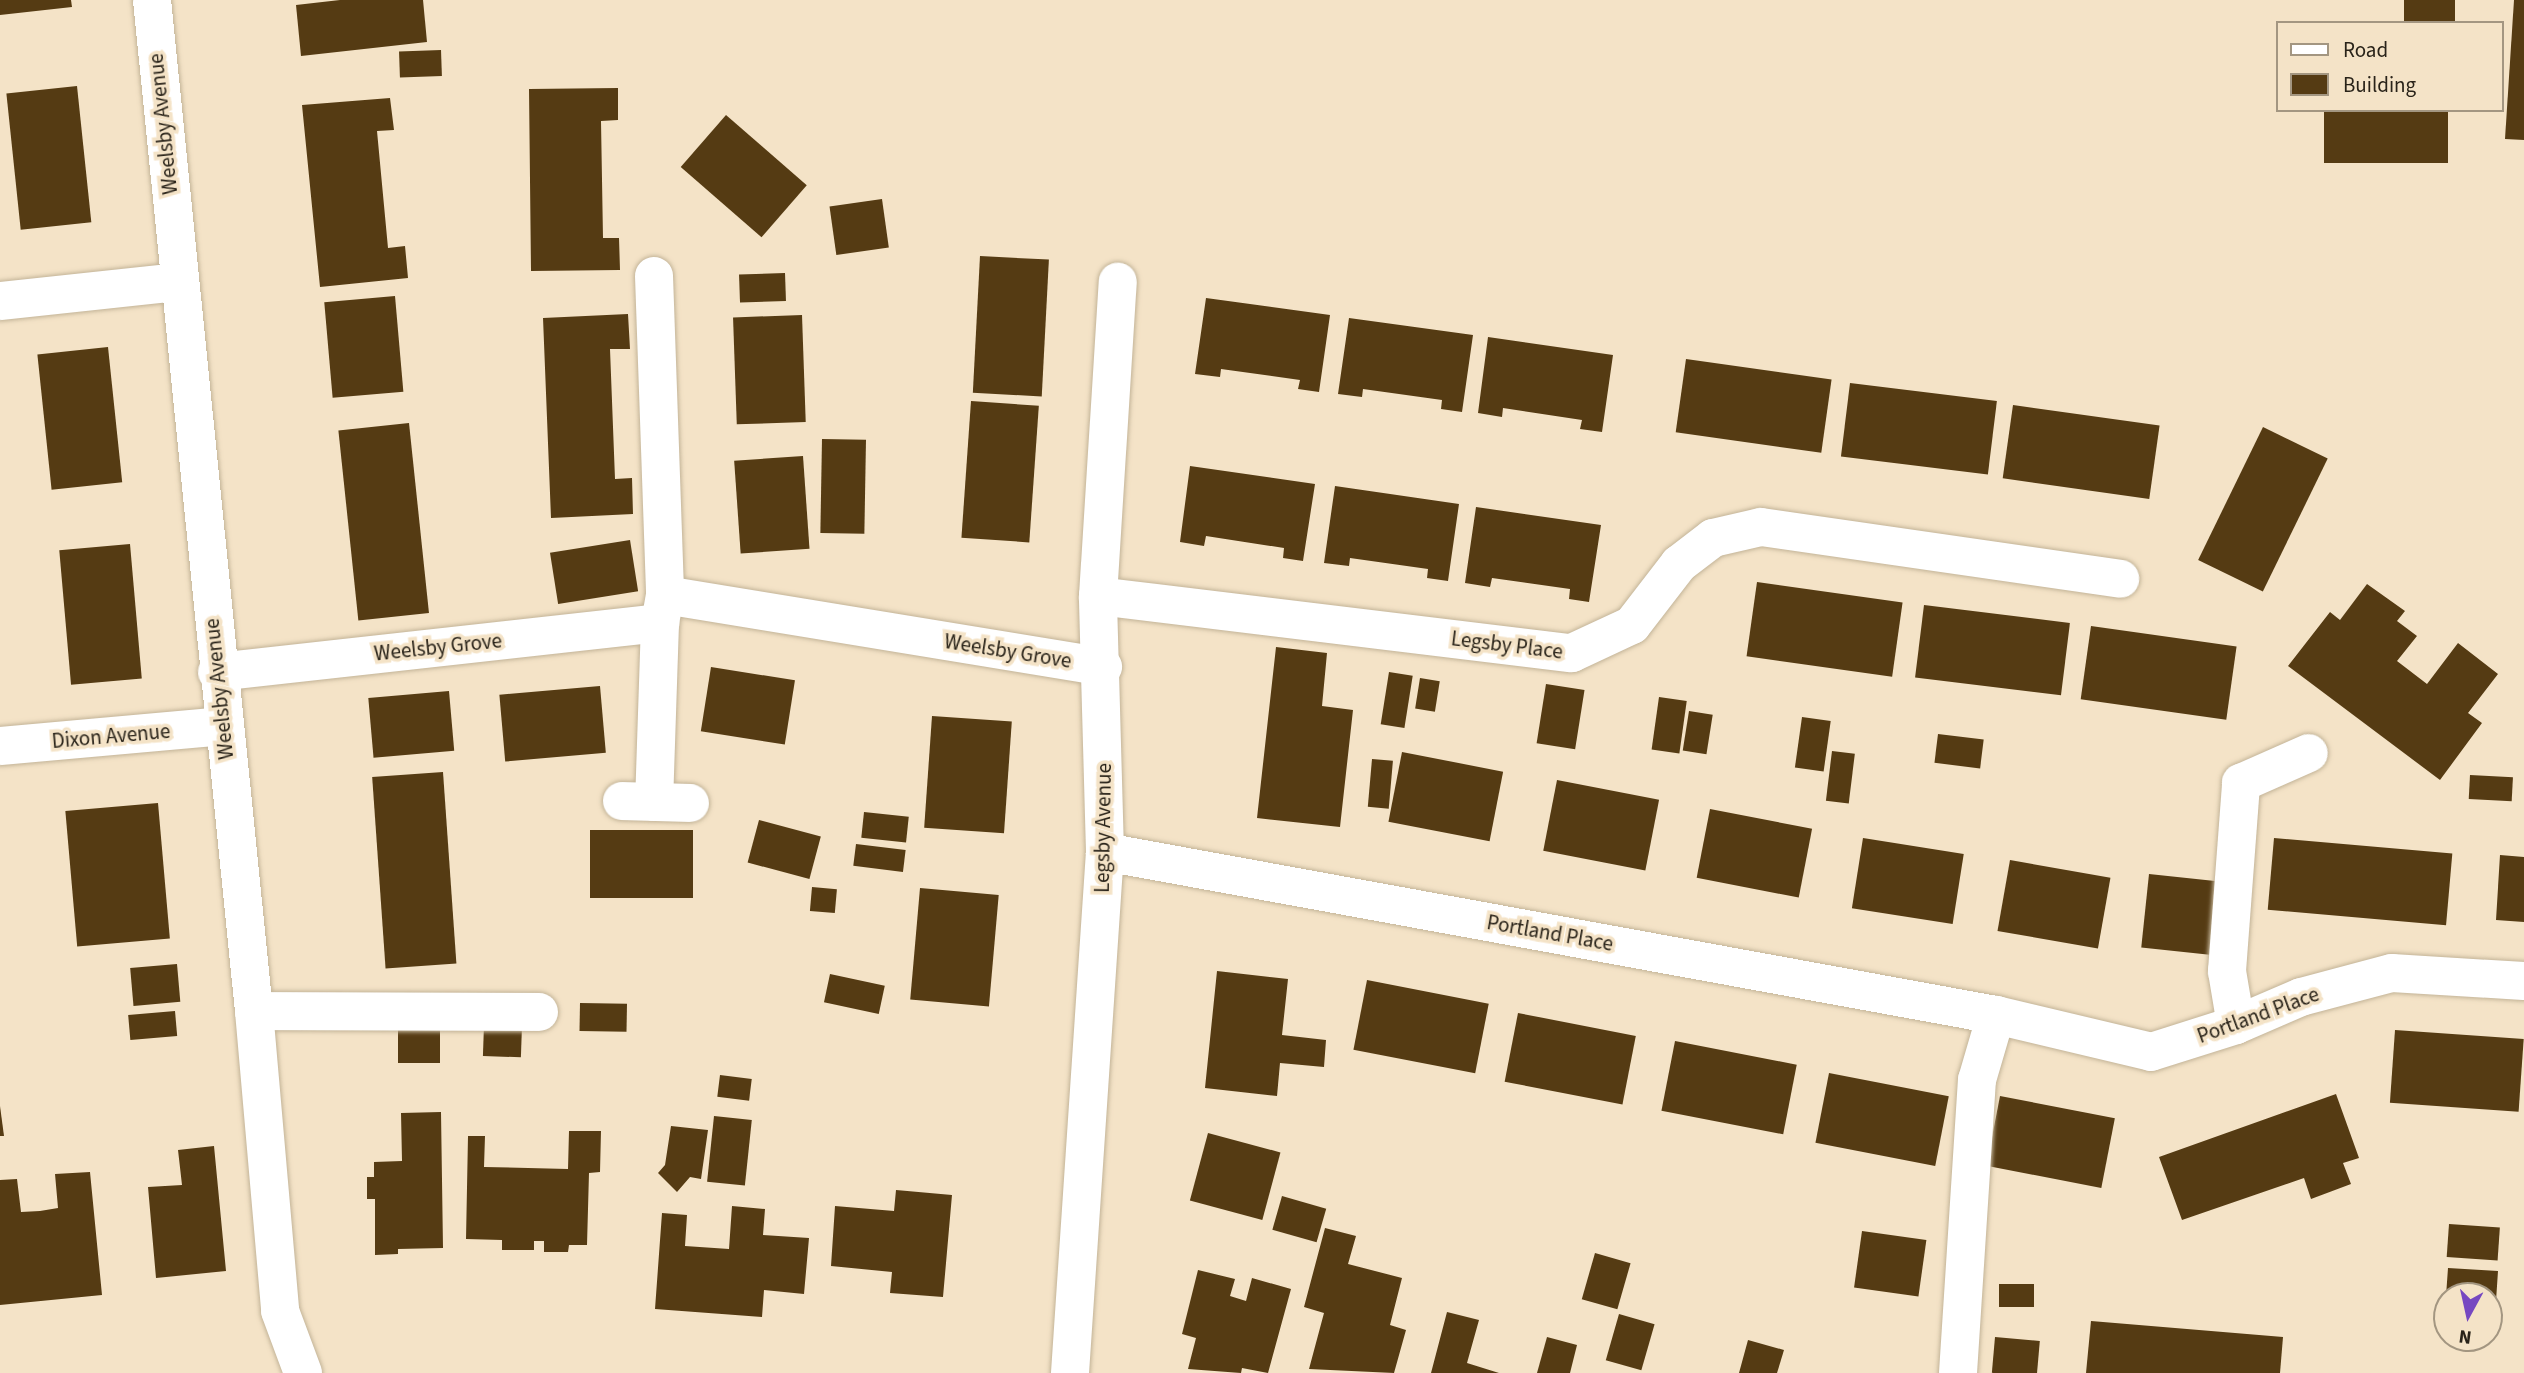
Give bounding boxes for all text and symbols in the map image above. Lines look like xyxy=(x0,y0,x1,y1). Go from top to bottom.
legend xyxy=(2276,21,2503,112)
text: Road xyxy=(2343,35,2388,65)
street label: Weelsby Avenue xyxy=(143,52,183,196)
text: Building xyxy=(2343,70,2416,100)
street label: Weelsby Avenue xyxy=(199,617,239,761)
street label: Legsby Place xyxy=(1450,626,1564,664)
street label: Weelsby Grove xyxy=(373,628,503,666)
street label: Weelsby Grove xyxy=(943,629,1073,673)
street label: Dixon Avenue xyxy=(51,718,171,754)
street label: Legsby Avenue xyxy=(1089,763,1117,893)
street label: Portland Place xyxy=(1485,909,1615,957)
street label: Portland Place xyxy=(2194,981,2322,1049)
north arrow xyxy=(2433,1282,2503,1352)
text: N xyxy=(2457,1322,2473,1351)

